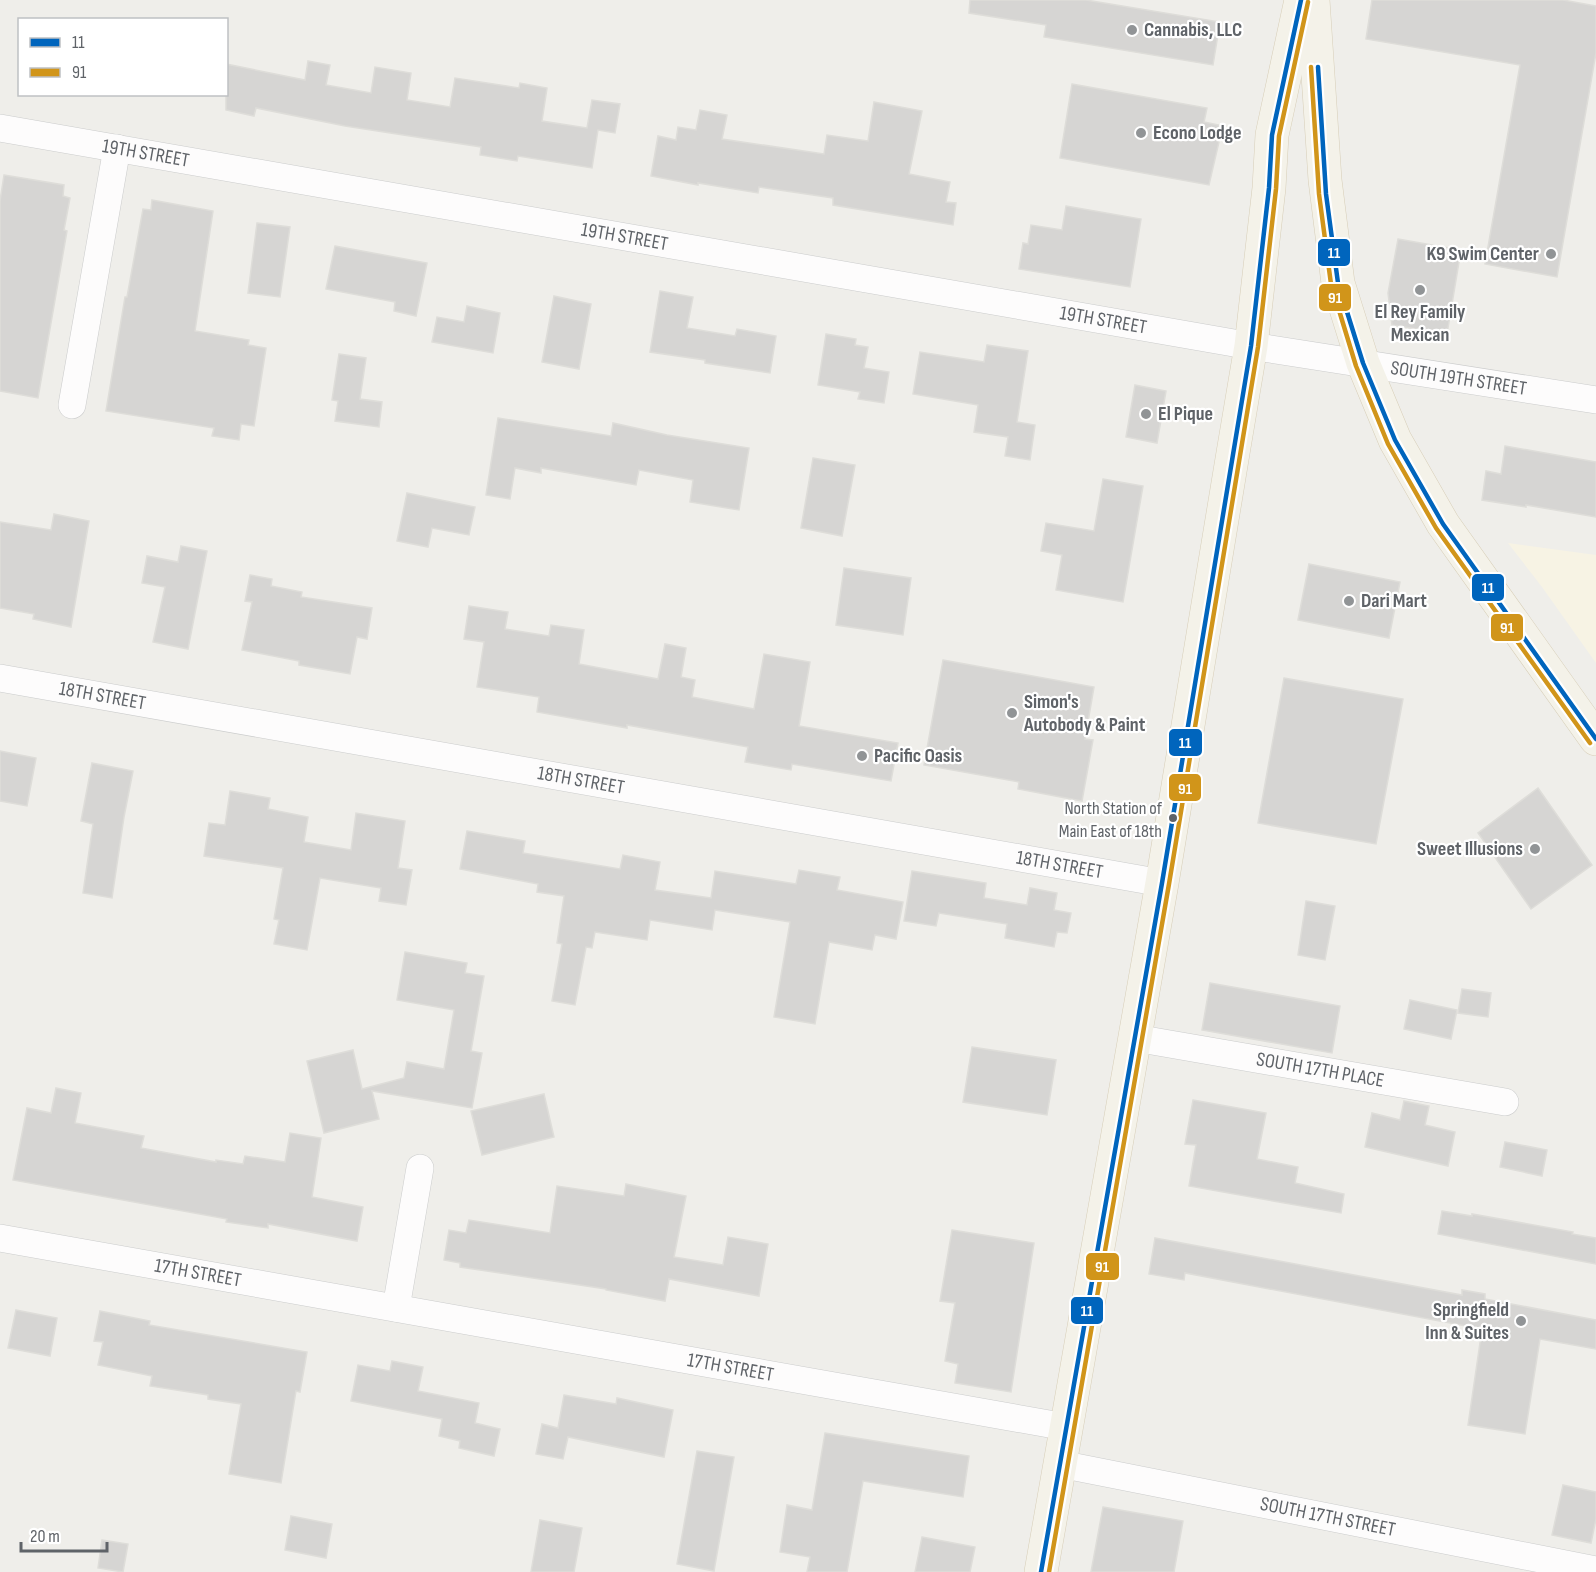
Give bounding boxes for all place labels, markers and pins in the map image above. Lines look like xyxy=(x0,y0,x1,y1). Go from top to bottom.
place label: Cannabis, LLC xyxy=(1144,18,1242,42)
marker: Cannabis, LLC xyxy=(1125,23,1139,37)
place label: Econo Lodge xyxy=(1153,121,1241,145)
marker: Econo Lodge xyxy=(1134,126,1148,140)
place label: K9 Swim Center xyxy=(1426,242,1539,266)
marker: K9 Swim Center xyxy=(1544,247,1558,261)
marker: El Rey Family Mexican xyxy=(1413,283,1427,297)
place label: El Rey Family Mexican xyxy=(1375,300,1466,347)
place label: El Pique xyxy=(1158,402,1213,426)
marker: El Pique xyxy=(1139,407,1153,421)
place label: Dari Mart xyxy=(1361,589,1427,613)
marker: Dari Mart xyxy=(1342,594,1356,608)
place label: Simon's Autobody & Paint xyxy=(1023,690,1146,737)
marker: Simon's Autobody & Paint xyxy=(1005,706,1019,720)
place label: Pacific Oasis xyxy=(874,744,963,768)
marker: Pacific Oasis xyxy=(855,749,869,763)
place label: North Station of Main East of 18th xyxy=(1059,798,1163,842)
marker: North Station of Main East of 18th xyxy=(1167,812,1179,824)
place label: Sweet Illusions xyxy=(1417,837,1523,861)
marker: Sweet Illusions xyxy=(1528,842,1542,856)
place label: Springfield Inn & Suites xyxy=(1425,1298,1509,1345)
marker: Springfield Inn & Suites xyxy=(1514,1314,1528,1328)

